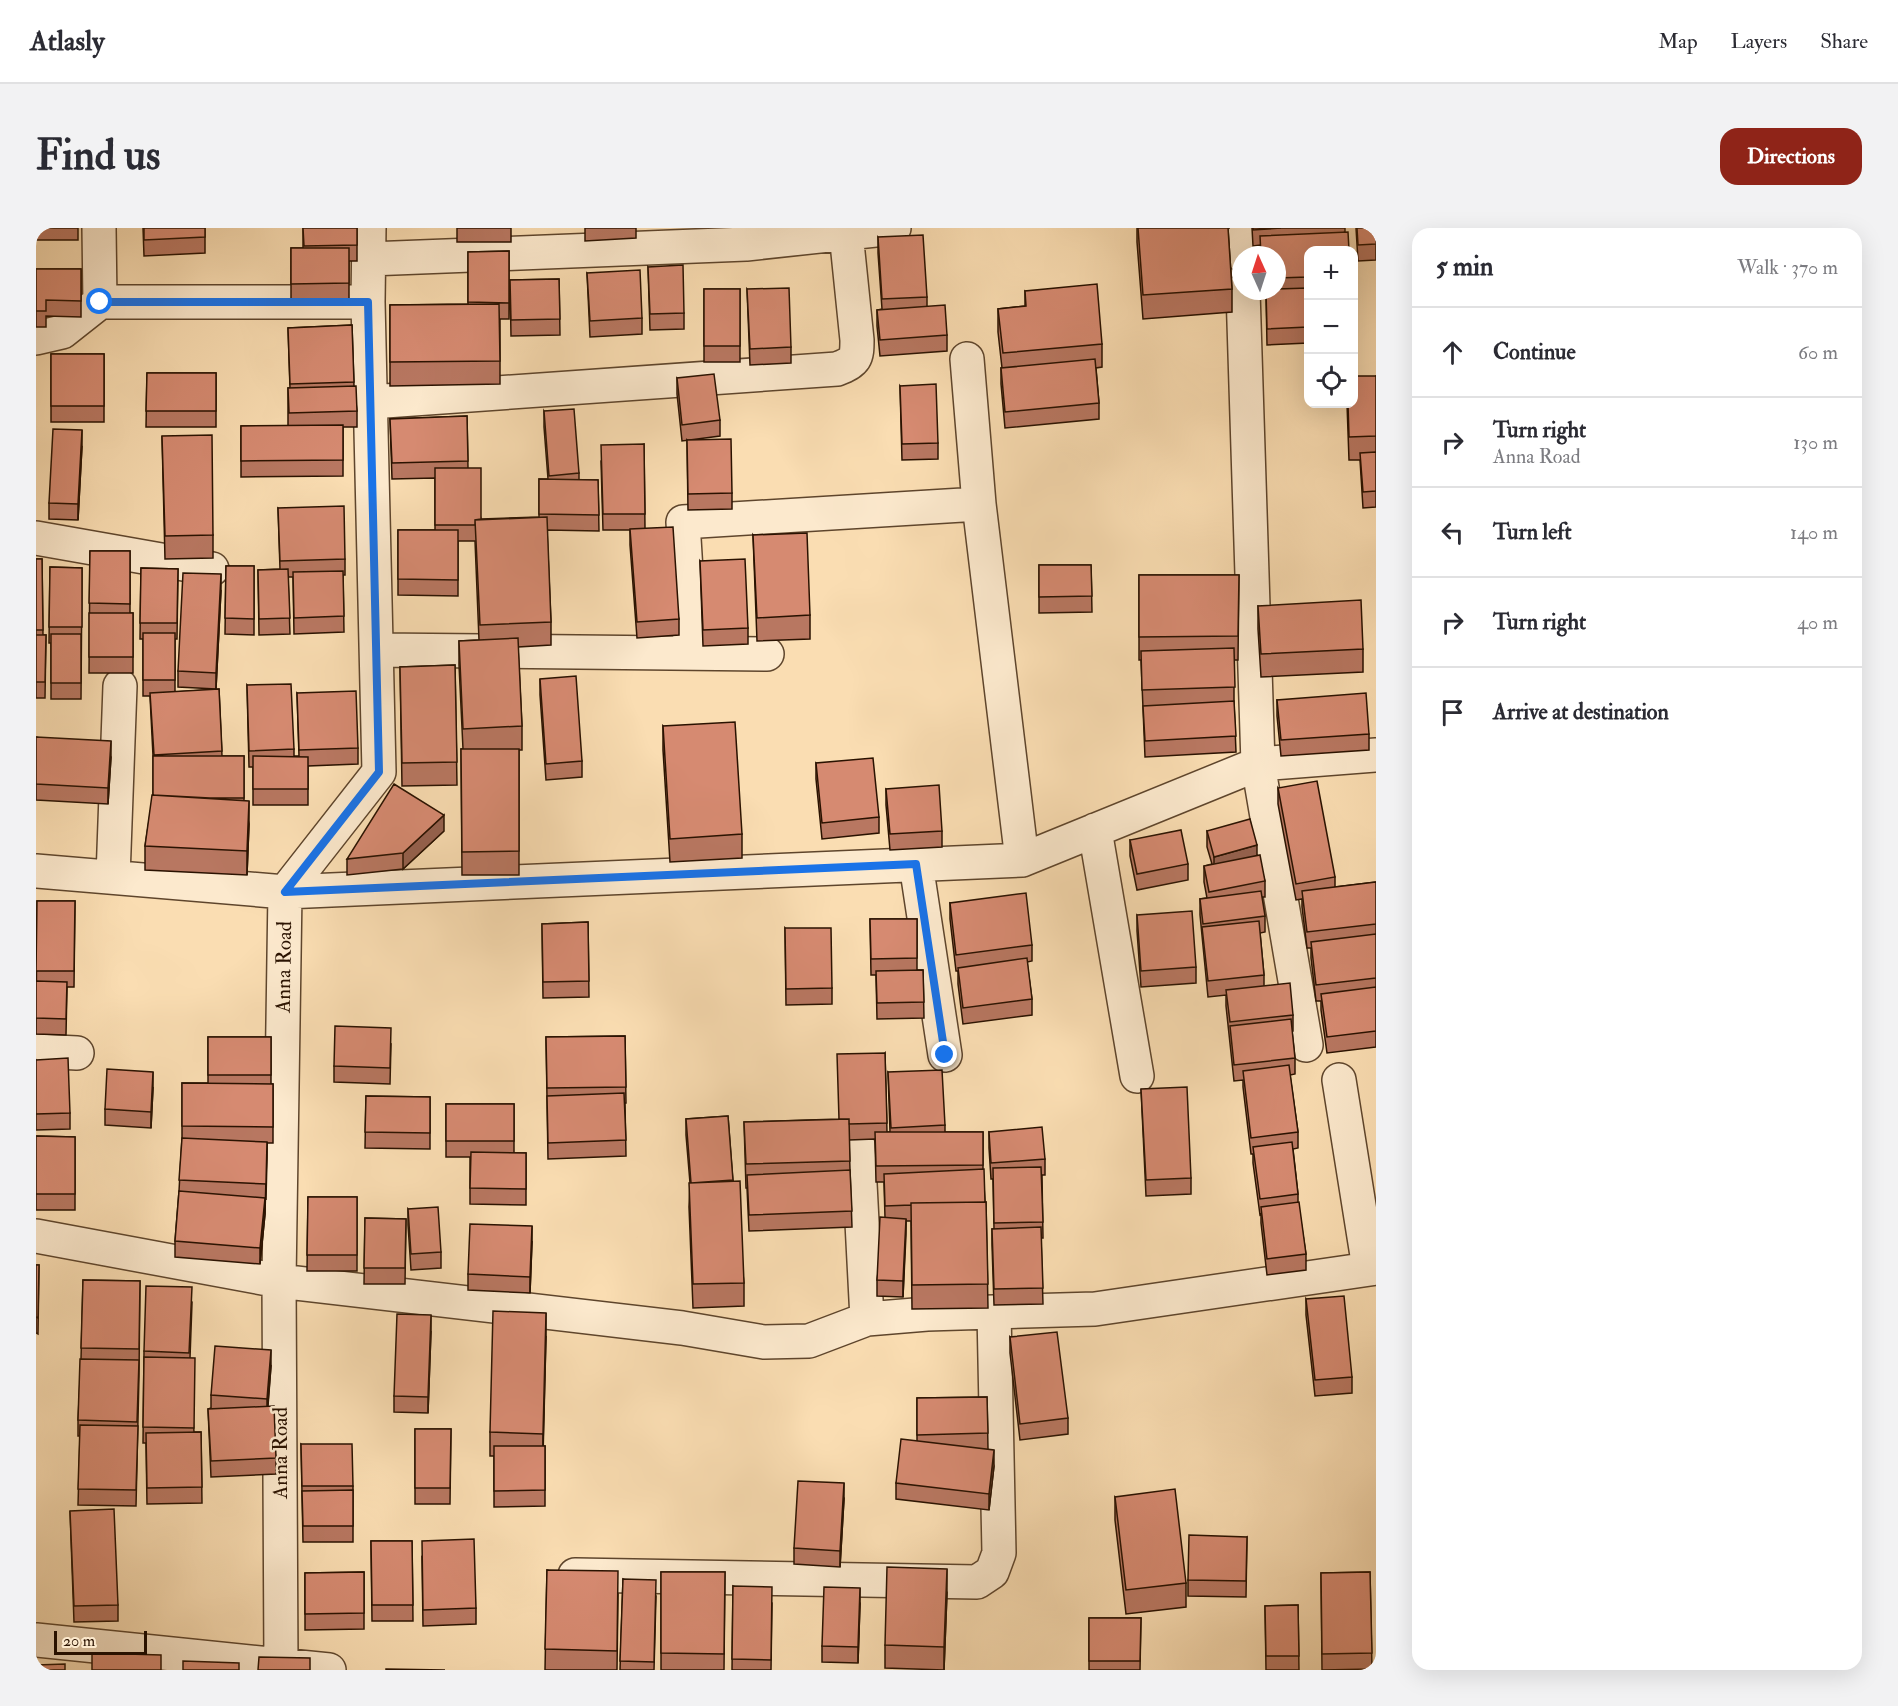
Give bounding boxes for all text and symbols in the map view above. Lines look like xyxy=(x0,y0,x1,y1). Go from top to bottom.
text: Atlasly xyxy=(30,24,104,59)
text: Map xyxy=(1658,28,1698,55)
text: Layers xyxy=(1731,28,1787,55)
text: Share xyxy=(1820,28,1868,55)
button: Directions xyxy=(1720,128,1862,185)
text: Find us xyxy=(36,130,160,182)
north arrow xyxy=(1232,246,1286,300)
map controls xyxy=(1304,246,1358,408)
button: + xyxy=(1304,246,1358,300)
text: 5 min xyxy=(1436,251,1493,283)
text: Walk · 370 m xyxy=(1737,255,1838,280)
route start xyxy=(86,288,112,314)
button: − xyxy=(1304,300,1358,354)
icon: ahead xyxy=(1436,336,1469,369)
text: Continue xyxy=(1493,338,1576,366)
text: 60 m xyxy=(1798,340,1838,365)
button: locate xyxy=(1304,354,1358,408)
text: Turn right xyxy=(1493,416,1586,444)
icon: right xyxy=(1436,426,1469,459)
text: 130 m xyxy=(1793,430,1838,455)
text: Anna Road xyxy=(1493,444,1581,469)
icon: left xyxy=(1436,516,1469,549)
text: Turn left xyxy=(1493,518,1572,546)
text: 140 m xyxy=(1790,520,1838,545)
icon: right xyxy=(1436,606,1469,639)
text: Turn right xyxy=(1493,608,1586,636)
text: 40 m xyxy=(1797,610,1838,635)
icon: arrive xyxy=(1436,696,1469,729)
text: Arrive at destination xyxy=(1493,698,1669,726)
street label: Anna Road xyxy=(270,920,298,1014)
route end xyxy=(931,1041,957,1067)
street label: Anna Road xyxy=(267,1406,294,1500)
scale bar xyxy=(54,1628,147,1656)
text: 20 m xyxy=(63,1631,95,1651)

